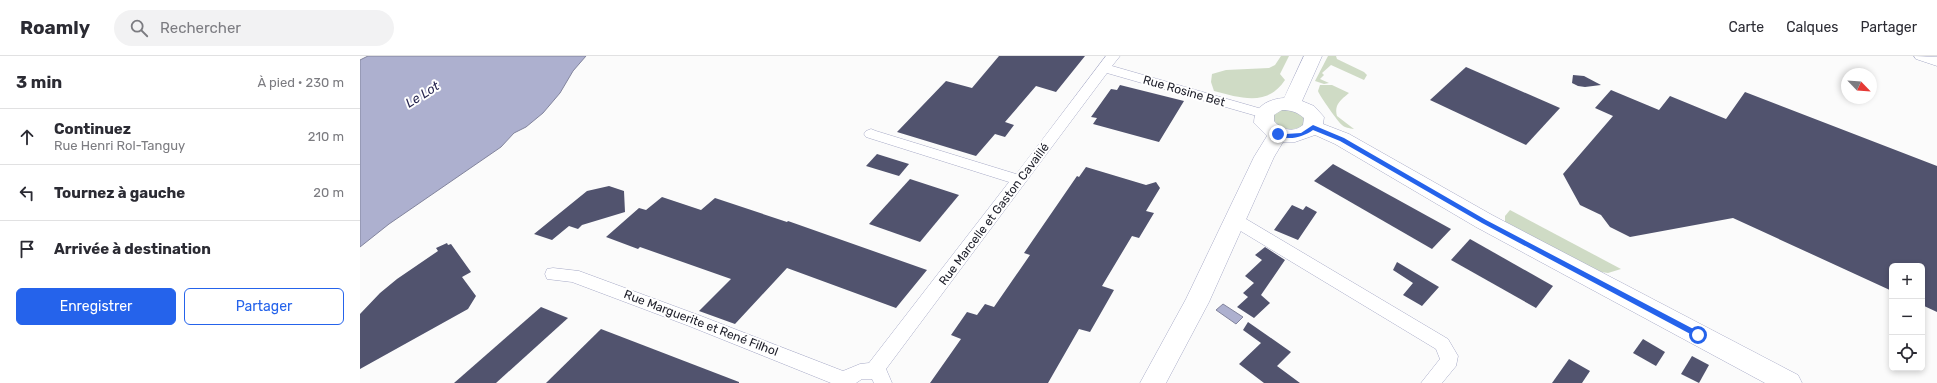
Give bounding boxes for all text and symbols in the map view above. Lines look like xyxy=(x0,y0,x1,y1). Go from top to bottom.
search box xyxy=(114,10,394,46)
text: Roamly xyxy=(20,16,90,39)
icon: search xyxy=(128,17,150,39)
text: Rechercher xyxy=(160,19,241,37)
text: Carte xyxy=(1728,19,1764,36)
text: Calques xyxy=(1786,19,1838,36)
text: Partager xyxy=(1860,19,1917,36)
north arrow xyxy=(1841,68,1877,104)
text: 3 min xyxy=(16,72,62,92)
street label: Rue Rosine Bet xyxy=(1141,73,1227,109)
text: À pied · 230 m xyxy=(257,75,344,90)
water label: Le Lot xyxy=(403,78,443,111)
text: Continuez xyxy=(54,120,131,138)
route end xyxy=(1269,125,1287,143)
icon: ahead xyxy=(16,126,38,148)
text: 210 m xyxy=(308,129,344,144)
text: Rue Henri Rol-Tanguy xyxy=(54,138,185,153)
street label: Rue Marcelle et Gaston Cavaillé xyxy=(936,140,1052,288)
icon: left xyxy=(16,182,38,204)
text: Tournez à gauche xyxy=(54,184,185,202)
text: 20 m xyxy=(313,185,344,200)
icon: arrive xyxy=(16,238,38,260)
text: Arrivée à destination xyxy=(54,240,211,258)
map controls xyxy=(1889,263,1925,371)
button: + xyxy=(1889,263,1925,299)
street label: Rue Marguerite et René Filhol xyxy=(622,287,780,359)
button: Enregistrer xyxy=(16,288,176,325)
button: Partager xyxy=(184,288,344,325)
button: − xyxy=(1889,299,1925,335)
route start xyxy=(1689,326,1707,344)
button: locate xyxy=(1889,335,1925,371)

